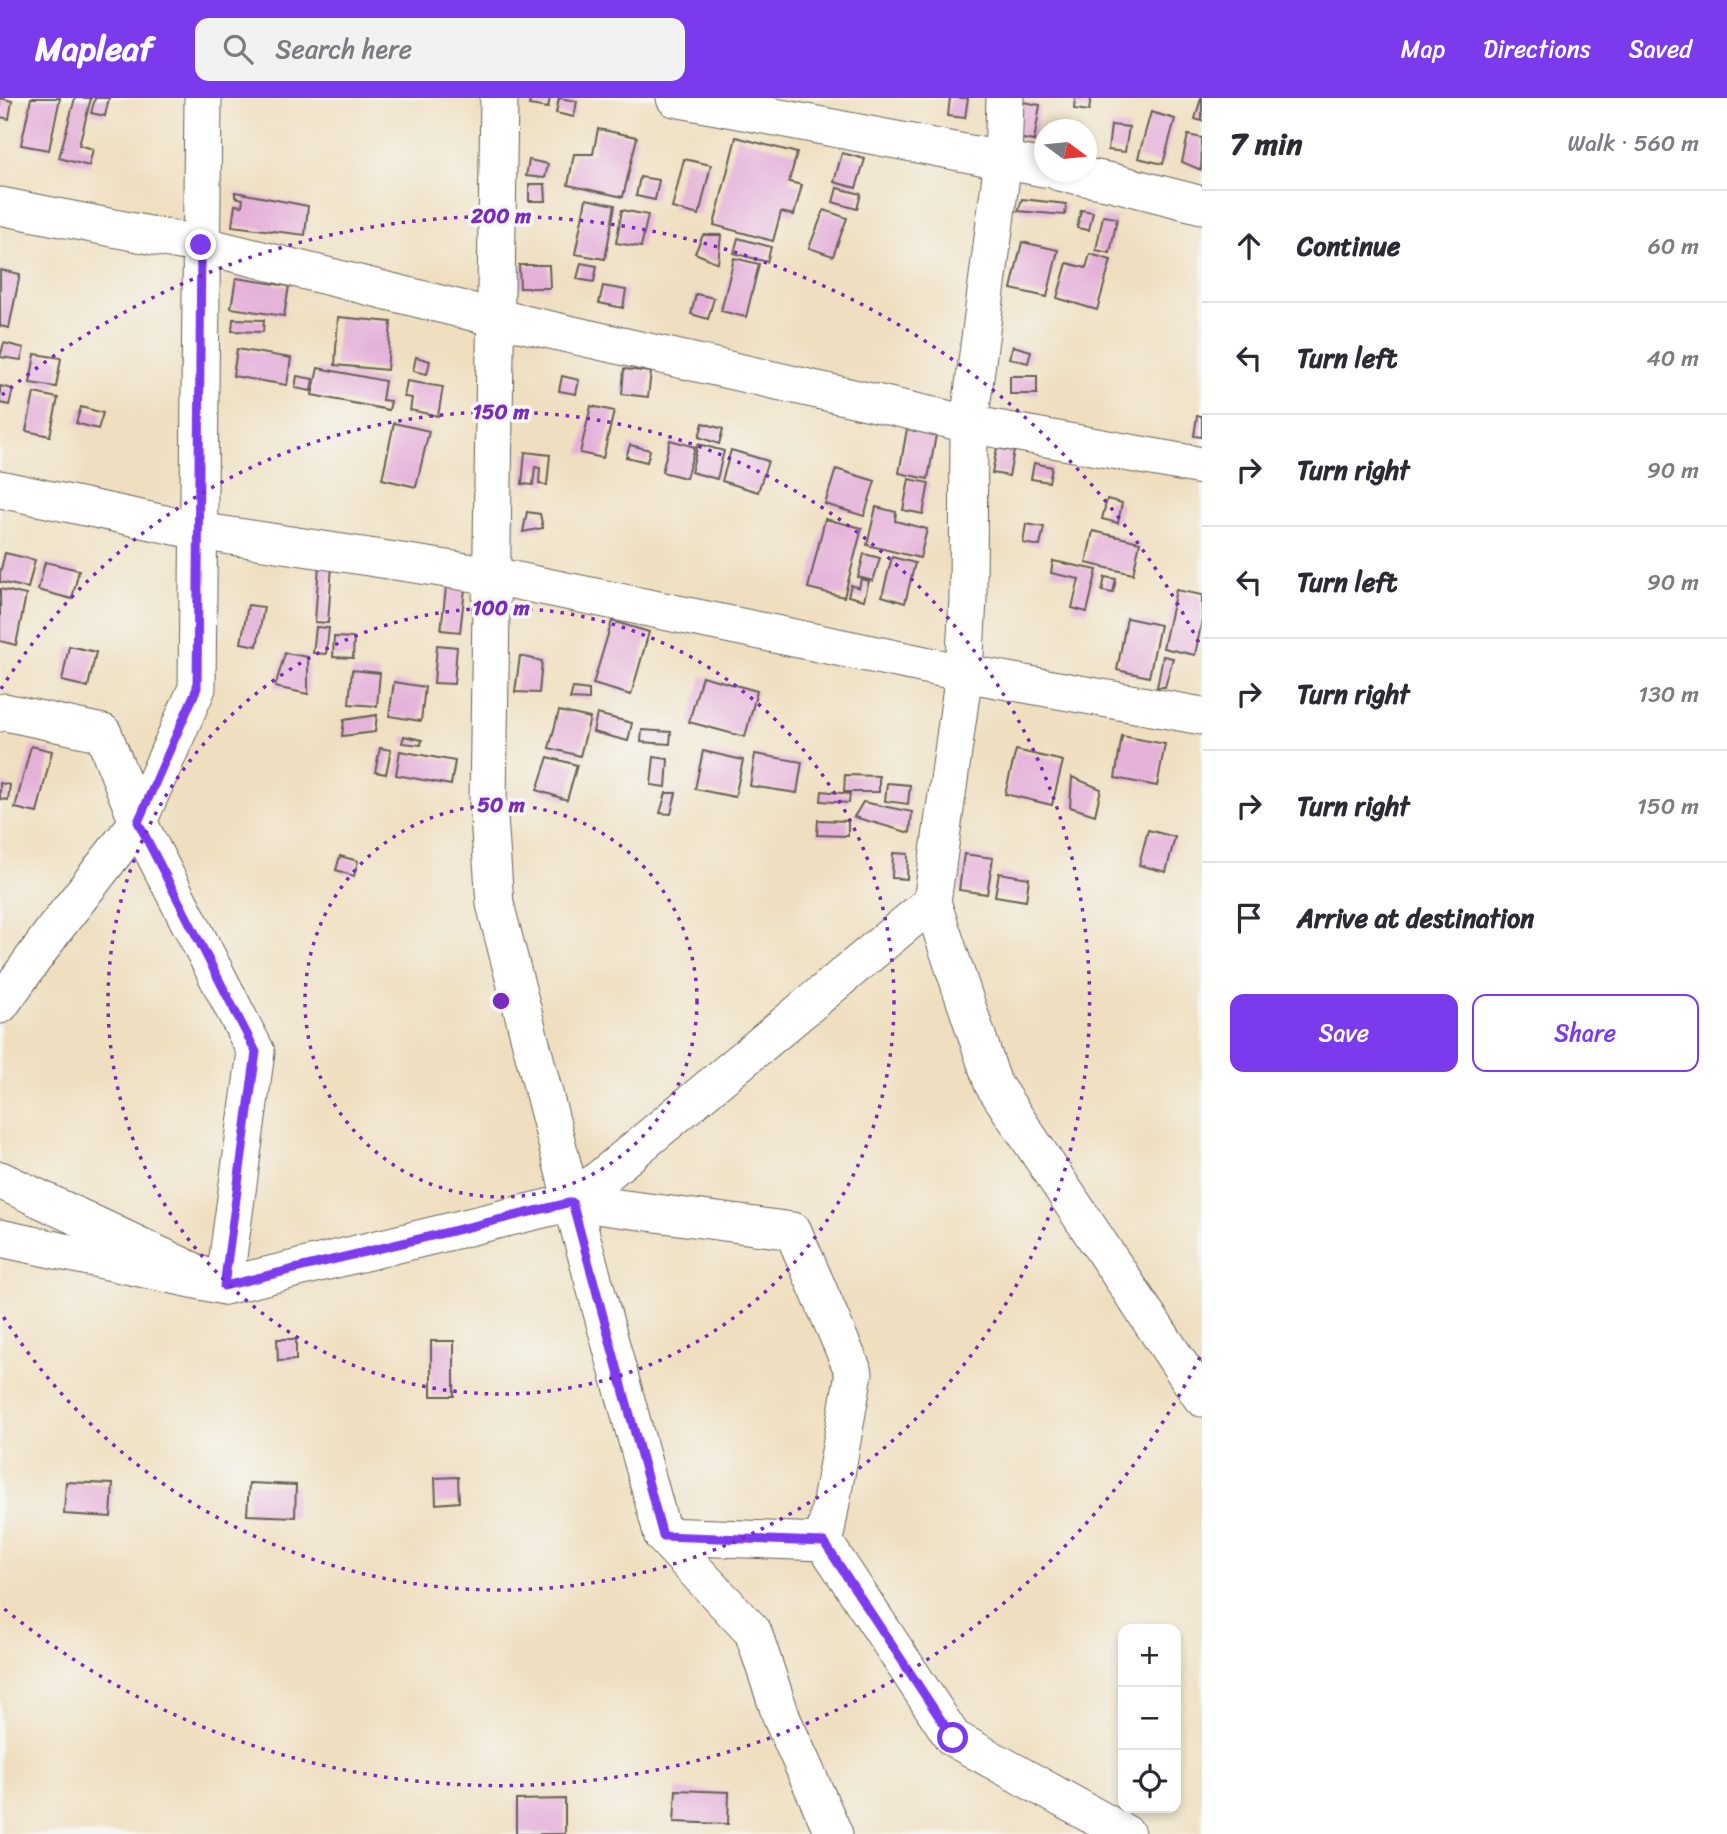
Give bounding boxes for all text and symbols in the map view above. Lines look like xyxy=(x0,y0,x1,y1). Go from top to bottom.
search box xyxy=(195,18,685,81)
text: Mapleaf xyxy=(35,20,153,78)
text: Search here xyxy=(275,26,412,72)
text: Map xyxy=(1401,28,1445,70)
text: Directions xyxy=(1483,28,1591,70)
text: Saved xyxy=(1629,28,1692,70)
icon: search xyxy=(219,30,257,68)
text: 7 min xyxy=(1230,117,1302,171)
north arrow xyxy=(1034,119,1097,182)
text: Walk · 560 m xyxy=(1568,123,1699,164)
text: 200 m xyxy=(470,197,532,235)
text: Continue xyxy=(1297,223,1400,269)
text: 60 m xyxy=(1648,226,1699,267)
icon: ahead xyxy=(1230,227,1268,265)
route end xyxy=(185,229,216,260)
text: Turn left xyxy=(1297,335,1397,381)
text: 40 m xyxy=(1646,338,1699,379)
icon: left xyxy=(1230,339,1268,377)
text: 150 m xyxy=(473,393,530,431)
text: Turn right xyxy=(1297,447,1410,493)
text: 90 m xyxy=(1647,450,1699,491)
icon: right xyxy=(1230,451,1268,489)
text: Turn left xyxy=(1297,559,1397,605)
text: 90 m xyxy=(1647,562,1699,603)
icon: left xyxy=(1230,563,1268,601)
text: 100 m xyxy=(472,589,530,627)
text: Turn right xyxy=(1297,671,1410,717)
text: 130 m xyxy=(1638,674,1699,715)
icon: right xyxy=(1230,675,1268,713)
text: Turn right xyxy=(1297,783,1410,829)
text: 50 m xyxy=(477,786,526,824)
text: 150 m xyxy=(1637,786,1699,827)
icon: right xyxy=(1230,787,1268,825)
text: Arrive at destination xyxy=(1297,895,1534,941)
icon: arrive xyxy=(1230,899,1268,937)
centre of rings xyxy=(489,989,513,1013)
button: Save xyxy=(1230,994,1458,1072)
button: Share xyxy=(1472,994,1699,1072)
map controls xyxy=(1118,1624,1181,1813)
button: + xyxy=(1118,1624,1181,1687)
button: − xyxy=(1118,1687,1181,1750)
route start xyxy=(937,1722,968,1753)
button: locate xyxy=(1118,1750,1181,1813)

